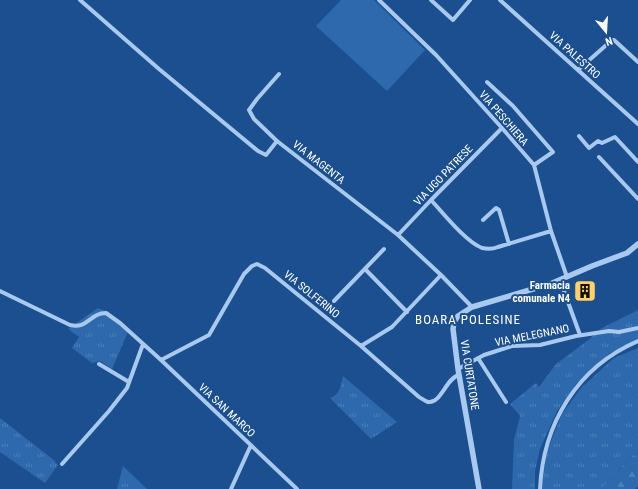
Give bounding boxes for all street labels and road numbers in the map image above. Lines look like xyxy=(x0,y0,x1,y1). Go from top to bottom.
street label: VIA PALESTRO xyxy=(546,29,603,82)
street label: VIA PESCHIERA xyxy=(476,88,531,149)
street label: VIA MAGENTA xyxy=(290,138,348,187)
street label: VIA UGO PATRESE xyxy=(411,142,476,208)
street label: VIA SOLFERINO xyxy=(281,268,342,321)
street label: VIA MELEGNANO xyxy=(494,322,570,349)
street label: VIA CURTATONE xyxy=(458,339,482,412)
street label: VIA SAN MARCO xyxy=(196,381,258,440)

